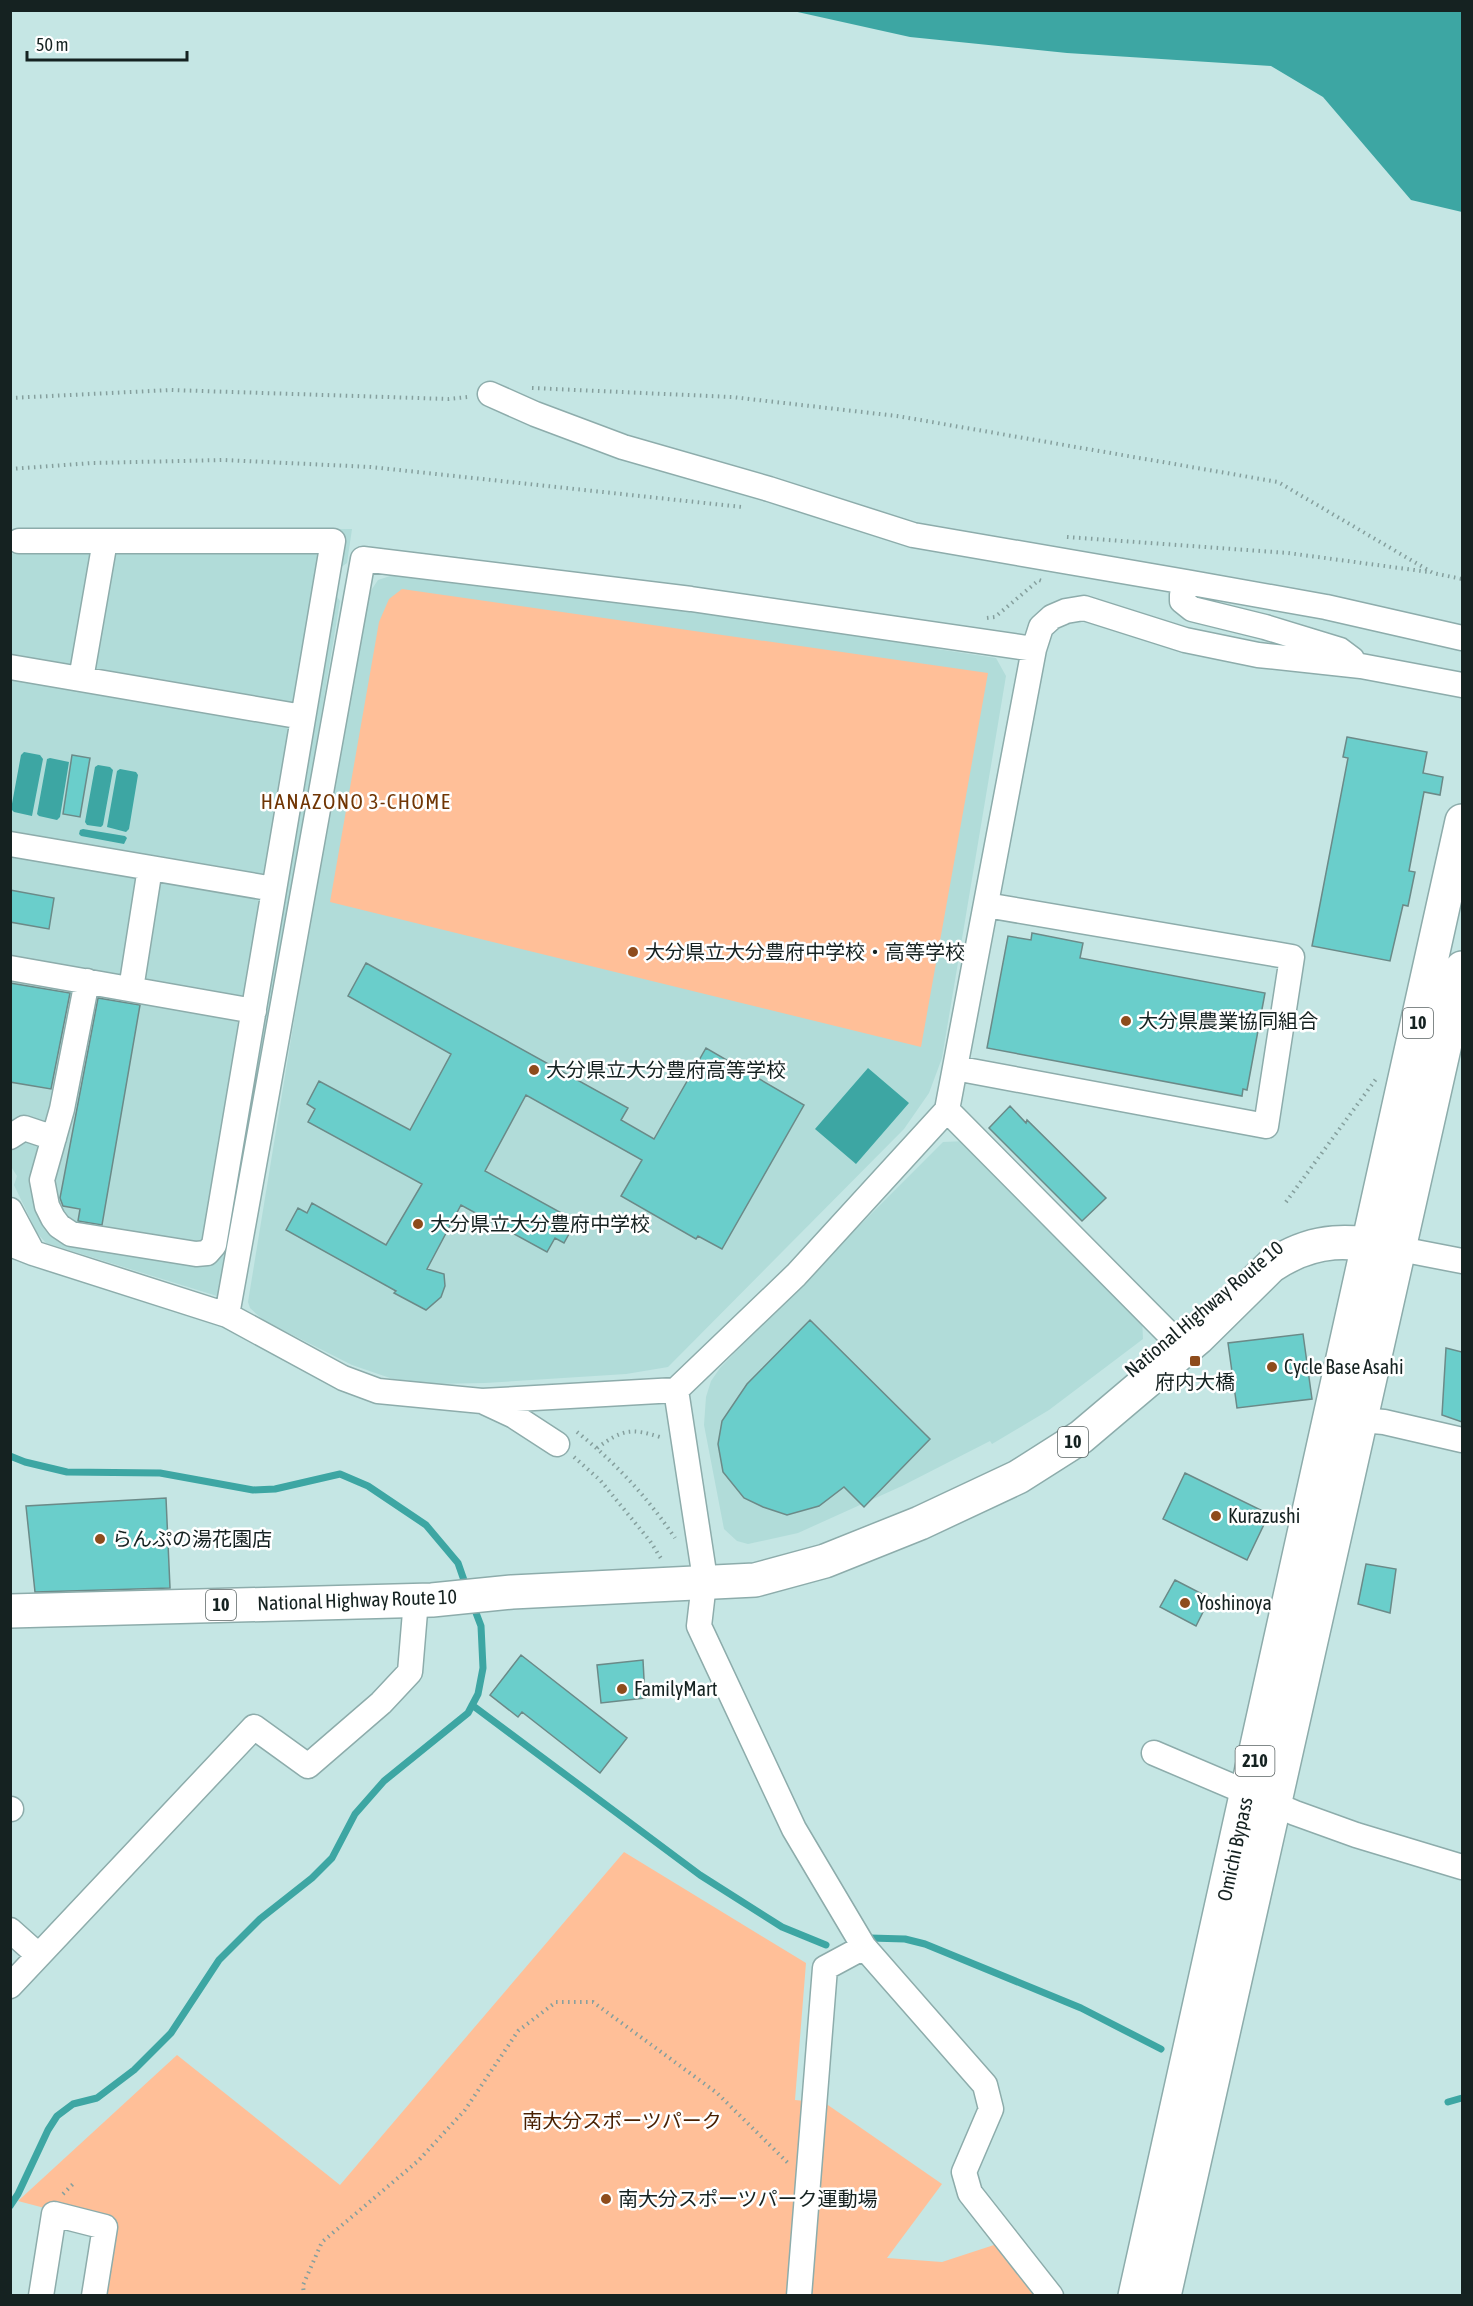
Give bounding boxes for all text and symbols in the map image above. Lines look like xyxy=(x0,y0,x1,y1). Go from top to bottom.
scale bar xyxy=(27,24,188,62)
text: 50 m xyxy=(36,34,68,55)
district label: HANAZONO 3-CHOME xyxy=(261,789,451,813)
place label: 大分県立大分豊府中学校・高等学校 xyxy=(645,940,965,963)
marker: 大分県立大分豊府中学校・高等学校 xyxy=(626,945,640,959)
road number: 10 xyxy=(1403,1008,1433,1038)
place label: 大分県農業協同組合 xyxy=(1138,1009,1318,1032)
marker: 大分県農業協同組合 xyxy=(1119,1014,1133,1028)
place label: 大分県立大分豊府高等学校 xyxy=(546,1058,786,1081)
marker: 大分県立大分豊府高等学校 xyxy=(527,1063,541,1077)
place label: 大分県立大分豊府中学校 xyxy=(430,1212,650,1235)
marker: 大分県立大分豊府中学校 xyxy=(411,1217,425,1231)
street label: National Highway Route 10 xyxy=(1120,1236,1288,1382)
marker: 府内大橋 xyxy=(1188,1354,1202,1368)
place label: Cycle Base Asahi xyxy=(1284,1355,1403,1378)
marker: Cycle Base Asahi xyxy=(1265,1360,1279,1374)
place label: 府内大橋 xyxy=(1155,1370,1235,1393)
road number: 10 xyxy=(1058,1427,1088,1457)
place label: Kurazushi xyxy=(1228,1504,1300,1527)
marker: Kurazushi xyxy=(1209,1509,1223,1523)
place label: らんぷの湯花園店 xyxy=(112,1527,272,1550)
marker: らんぷの湯花園店 xyxy=(93,1532,107,1546)
street label: National Highway Route 10 xyxy=(257,1585,457,1614)
road number: 10 xyxy=(206,1590,236,1620)
place label: Yoshinoya xyxy=(1197,1591,1272,1614)
marker: Yoshinoya xyxy=(1178,1596,1192,1610)
place label: FamilyMart xyxy=(634,1677,718,1700)
marker: FamilyMart xyxy=(615,1682,629,1696)
road number: 210 xyxy=(1236,1746,1274,1776)
street label: Omichi Bypass xyxy=(1212,1795,1257,1903)
park label: 南大分スポーツパーク xyxy=(522,2109,722,2132)
place label: 南大分スポーツパーク運動場 xyxy=(618,2187,878,2210)
marker: 南大分スポーツパーク運動場 xyxy=(599,2192,613,2206)

